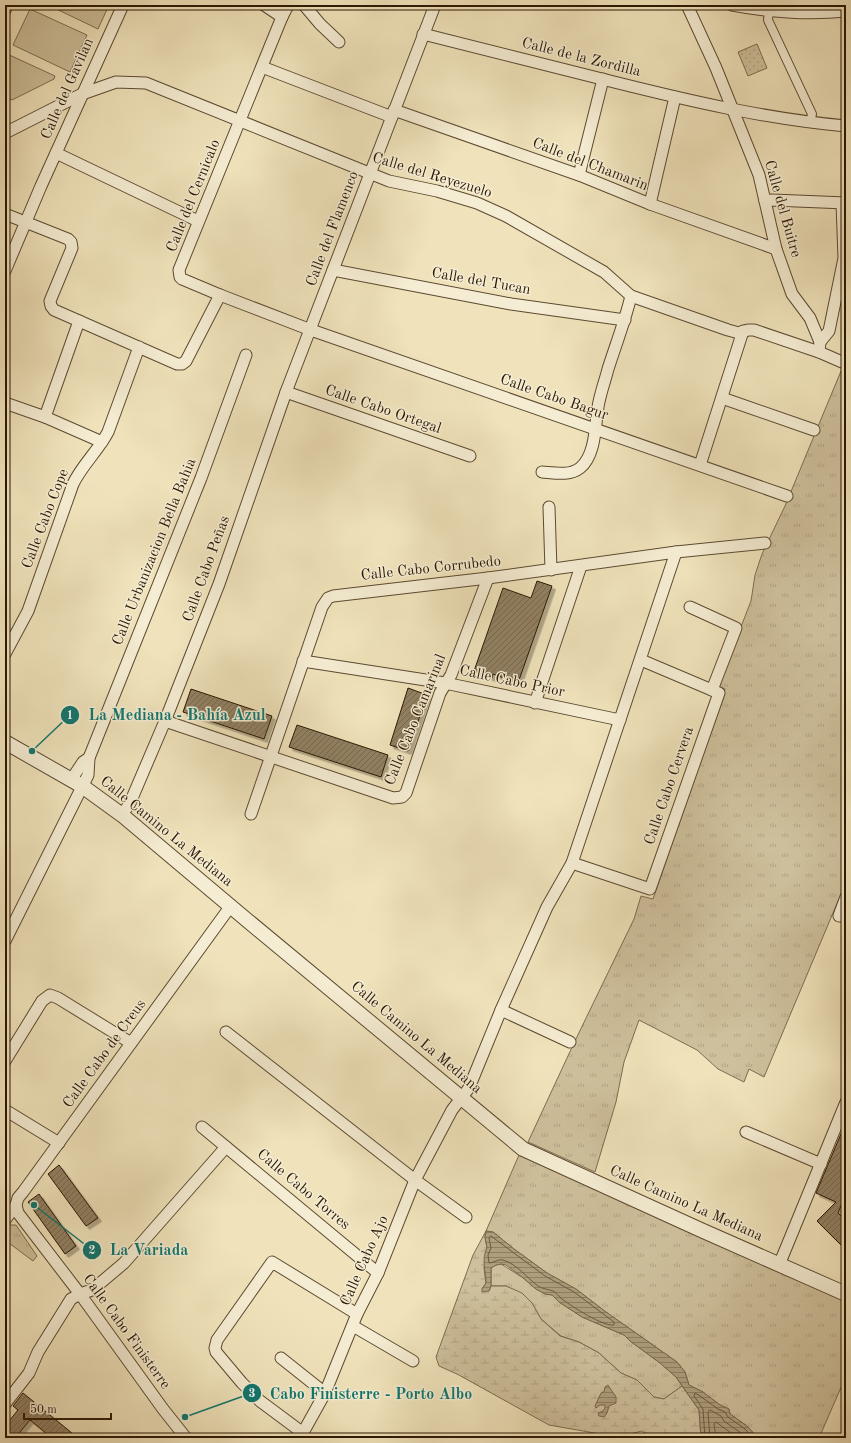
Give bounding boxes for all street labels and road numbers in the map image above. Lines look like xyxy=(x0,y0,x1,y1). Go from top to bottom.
street label: Calle del Gavilan xyxy=(39,36,97,142)
street label: Calle de la Zordilla xyxy=(520,36,643,80)
street label: Calle del Chamarin xyxy=(530,136,650,194)
street label: Calle del Cernicalo xyxy=(165,137,223,255)
street label: Calle del Reyezuelo xyxy=(370,151,494,201)
street label: Calle del Buitre xyxy=(761,159,803,259)
street label: Calle del Flamenco xyxy=(304,169,362,289)
street label: Calle del Tucan xyxy=(430,266,532,298)
street label: Calle Cabo Bagur xyxy=(498,372,610,424)
street label: Calle Cabo Ortegal xyxy=(323,383,443,437)
street label: Calle Urbanizacion Bella Bahia xyxy=(111,456,200,648)
street label: Calle Cabo Cope xyxy=(20,467,72,571)
street label: Calle Cabo Peñas xyxy=(181,514,233,624)
street label: Calle Cabo Corrubedo xyxy=(360,554,502,584)
street label: Calle Cabo Camarinal xyxy=(383,652,449,788)
street label: Calle Cabo Prior xyxy=(458,663,566,701)
street label: Calle Cabo Cervera xyxy=(643,724,698,847)
street label: Calle Camino La Mediana xyxy=(97,774,236,890)
street label: Calle Camino La Mediana xyxy=(348,979,485,1097)
street label: Calle Cabo de Creus xyxy=(61,997,149,1111)
street label: Calle Cabo Torres xyxy=(254,1147,352,1233)
street label: Calle Camino La Mediana xyxy=(607,1163,765,1245)
street label: Calle Cabo Ajo xyxy=(338,1214,392,1308)
street label: Calle Cabo Finisterre xyxy=(79,1272,173,1392)

